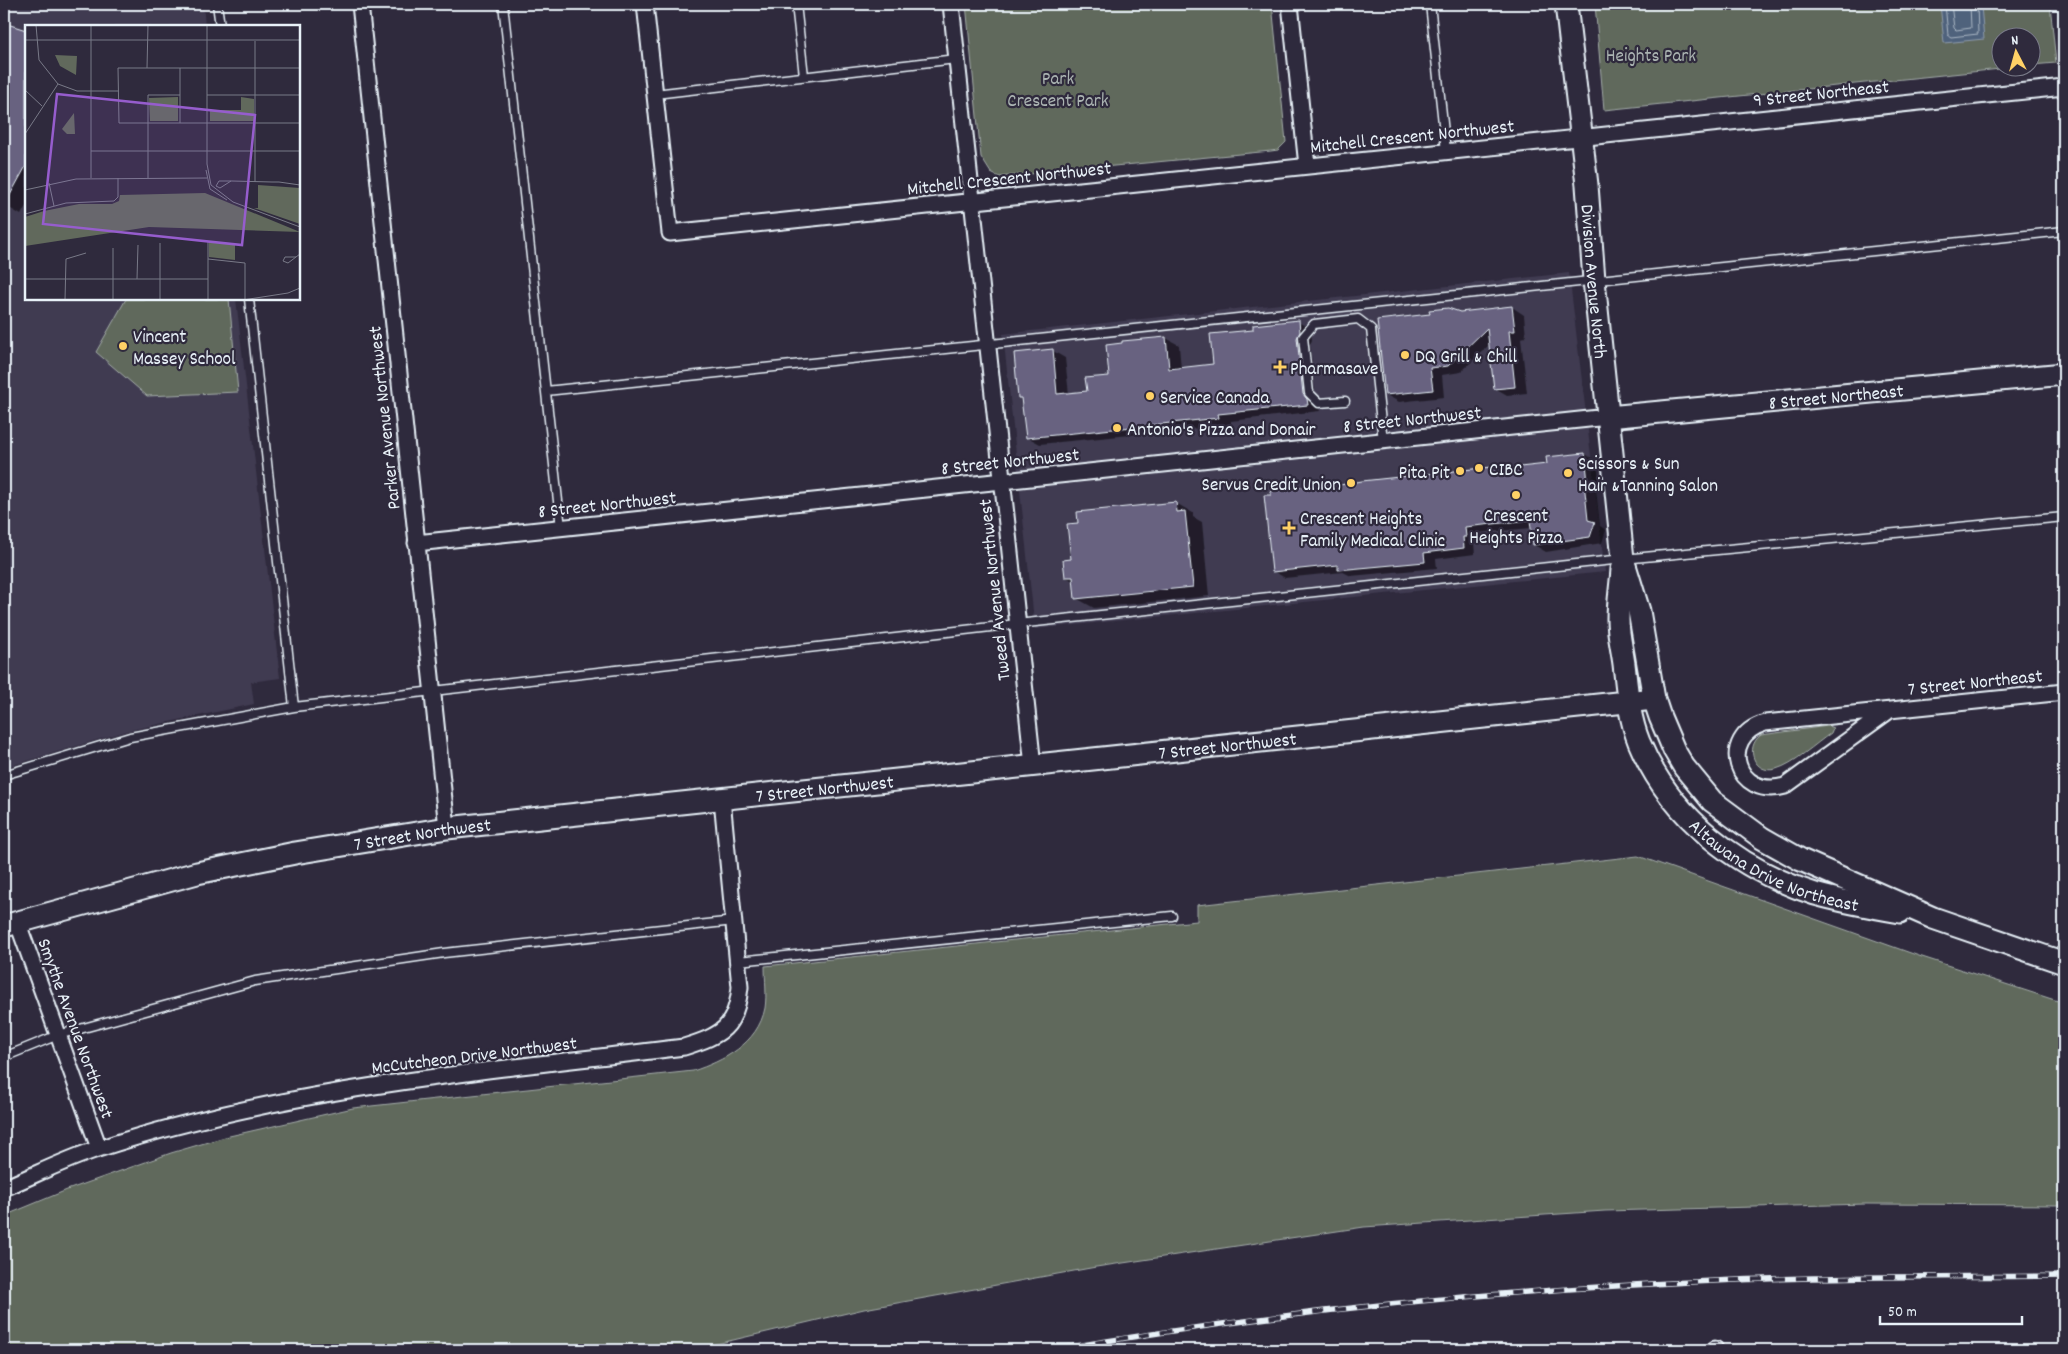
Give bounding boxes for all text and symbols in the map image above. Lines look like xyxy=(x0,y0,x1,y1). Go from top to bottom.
inset map xyxy=(25,25,300,300)
north arrow xyxy=(1990,28,2040,78)
text: N xyxy=(2010,31,2019,51)
park label: Heights Park xyxy=(1606,44,1696,71)
park label: Park Crescent Park xyxy=(1007,67,1109,116)
street label: 9 Street Northeast xyxy=(1752,75,1891,116)
street label: Mitchell Crescent Northwest xyxy=(1309,114,1516,163)
street label: Mitchell Crescent Northwest xyxy=(906,156,1113,205)
street label: Division Avenue North xyxy=(1571,204,1612,360)
street label: Parker Avenue Northwest xyxy=(363,324,410,511)
place label: Vincent Massey School xyxy=(133,325,236,374)
marker: Vincent Massey School xyxy=(117,340,129,352)
place label: DQ Grill & Chill xyxy=(1415,345,1518,372)
marker: DQ Grill & Chill xyxy=(1399,349,1411,361)
place label: Pharmasave xyxy=(1290,357,1378,384)
marker: Pharmasave xyxy=(1274,361,1286,373)
street label: 8 Street Northeast xyxy=(1768,379,1905,419)
place label: Service Canada xyxy=(1160,386,1270,413)
marker: Service Canada xyxy=(1144,390,1156,402)
street label: 8 Street Northwest xyxy=(1342,401,1483,442)
place label: Antonio's Pizza and Donair xyxy=(1127,418,1316,445)
marker: Antonio's Pizza and Donair xyxy=(1111,422,1123,434)
street label: 8 Street Northwest xyxy=(940,443,1081,484)
place label: Scissors & Sun Hair &Tanning Salon xyxy=(1578,452,1718,501)
place label: CIBC xyxy=(1489,458,1523,485)
place label: Pita Pit xyxy=(1399,461,1450,488)
marker: CIBC xyxy=(1473,462,1485,474)
marker: Pita Pit xyxy=(1454,465,1466,477)
marker: Scissors & Sun Hair &Tanning Salon xyxy=(1562,467,1574,479)
place label: Servus Credit Union xyxy=(1202,473,1341,500)
marker: Servus Credit Union xyxy=(1345,477,1357,489)
street label: 8 Street Northwest xyxy=(537,486,678,527)
marker: Crescent Heights Pizza xyxy=(1510,489,1522,501)
street label: Tweed Avenue Northwest xyxy=(974,498,1019,682)
place label: Crescent Heights Pizza xyxy=(1469,504,1564,553)
place label: Crescent Heights Family Medical Clinic xyxy=(1300,507,1445,556)
marker: Crescent Heights Family Medical Clinic xyxy=(1282,521,1296,535)
street label: 7 Street Northeast xyxy=(1907,664,2044,705)
street label: 7 Street Northwest xyxy=(1157,727,1298,769)
street label: 7 Street Northwest xyxy=(755,770,895,812)
street label: 7 Street Northwest xyxy=(352,813,493,860)
street label: Altawana Drive Northeast xyxy=(1681,814,1861,921)
street label: Smythe Avenue Northwest xyxy=(29,935,119,1123)
street label: McCutcheon Drive Northwest xyxy=(370,1031,579,1083)
scale bar xyxy=(1880,1294,2023,1326)
text: 50 m xyxy=(1888,1302,1917,1324)

